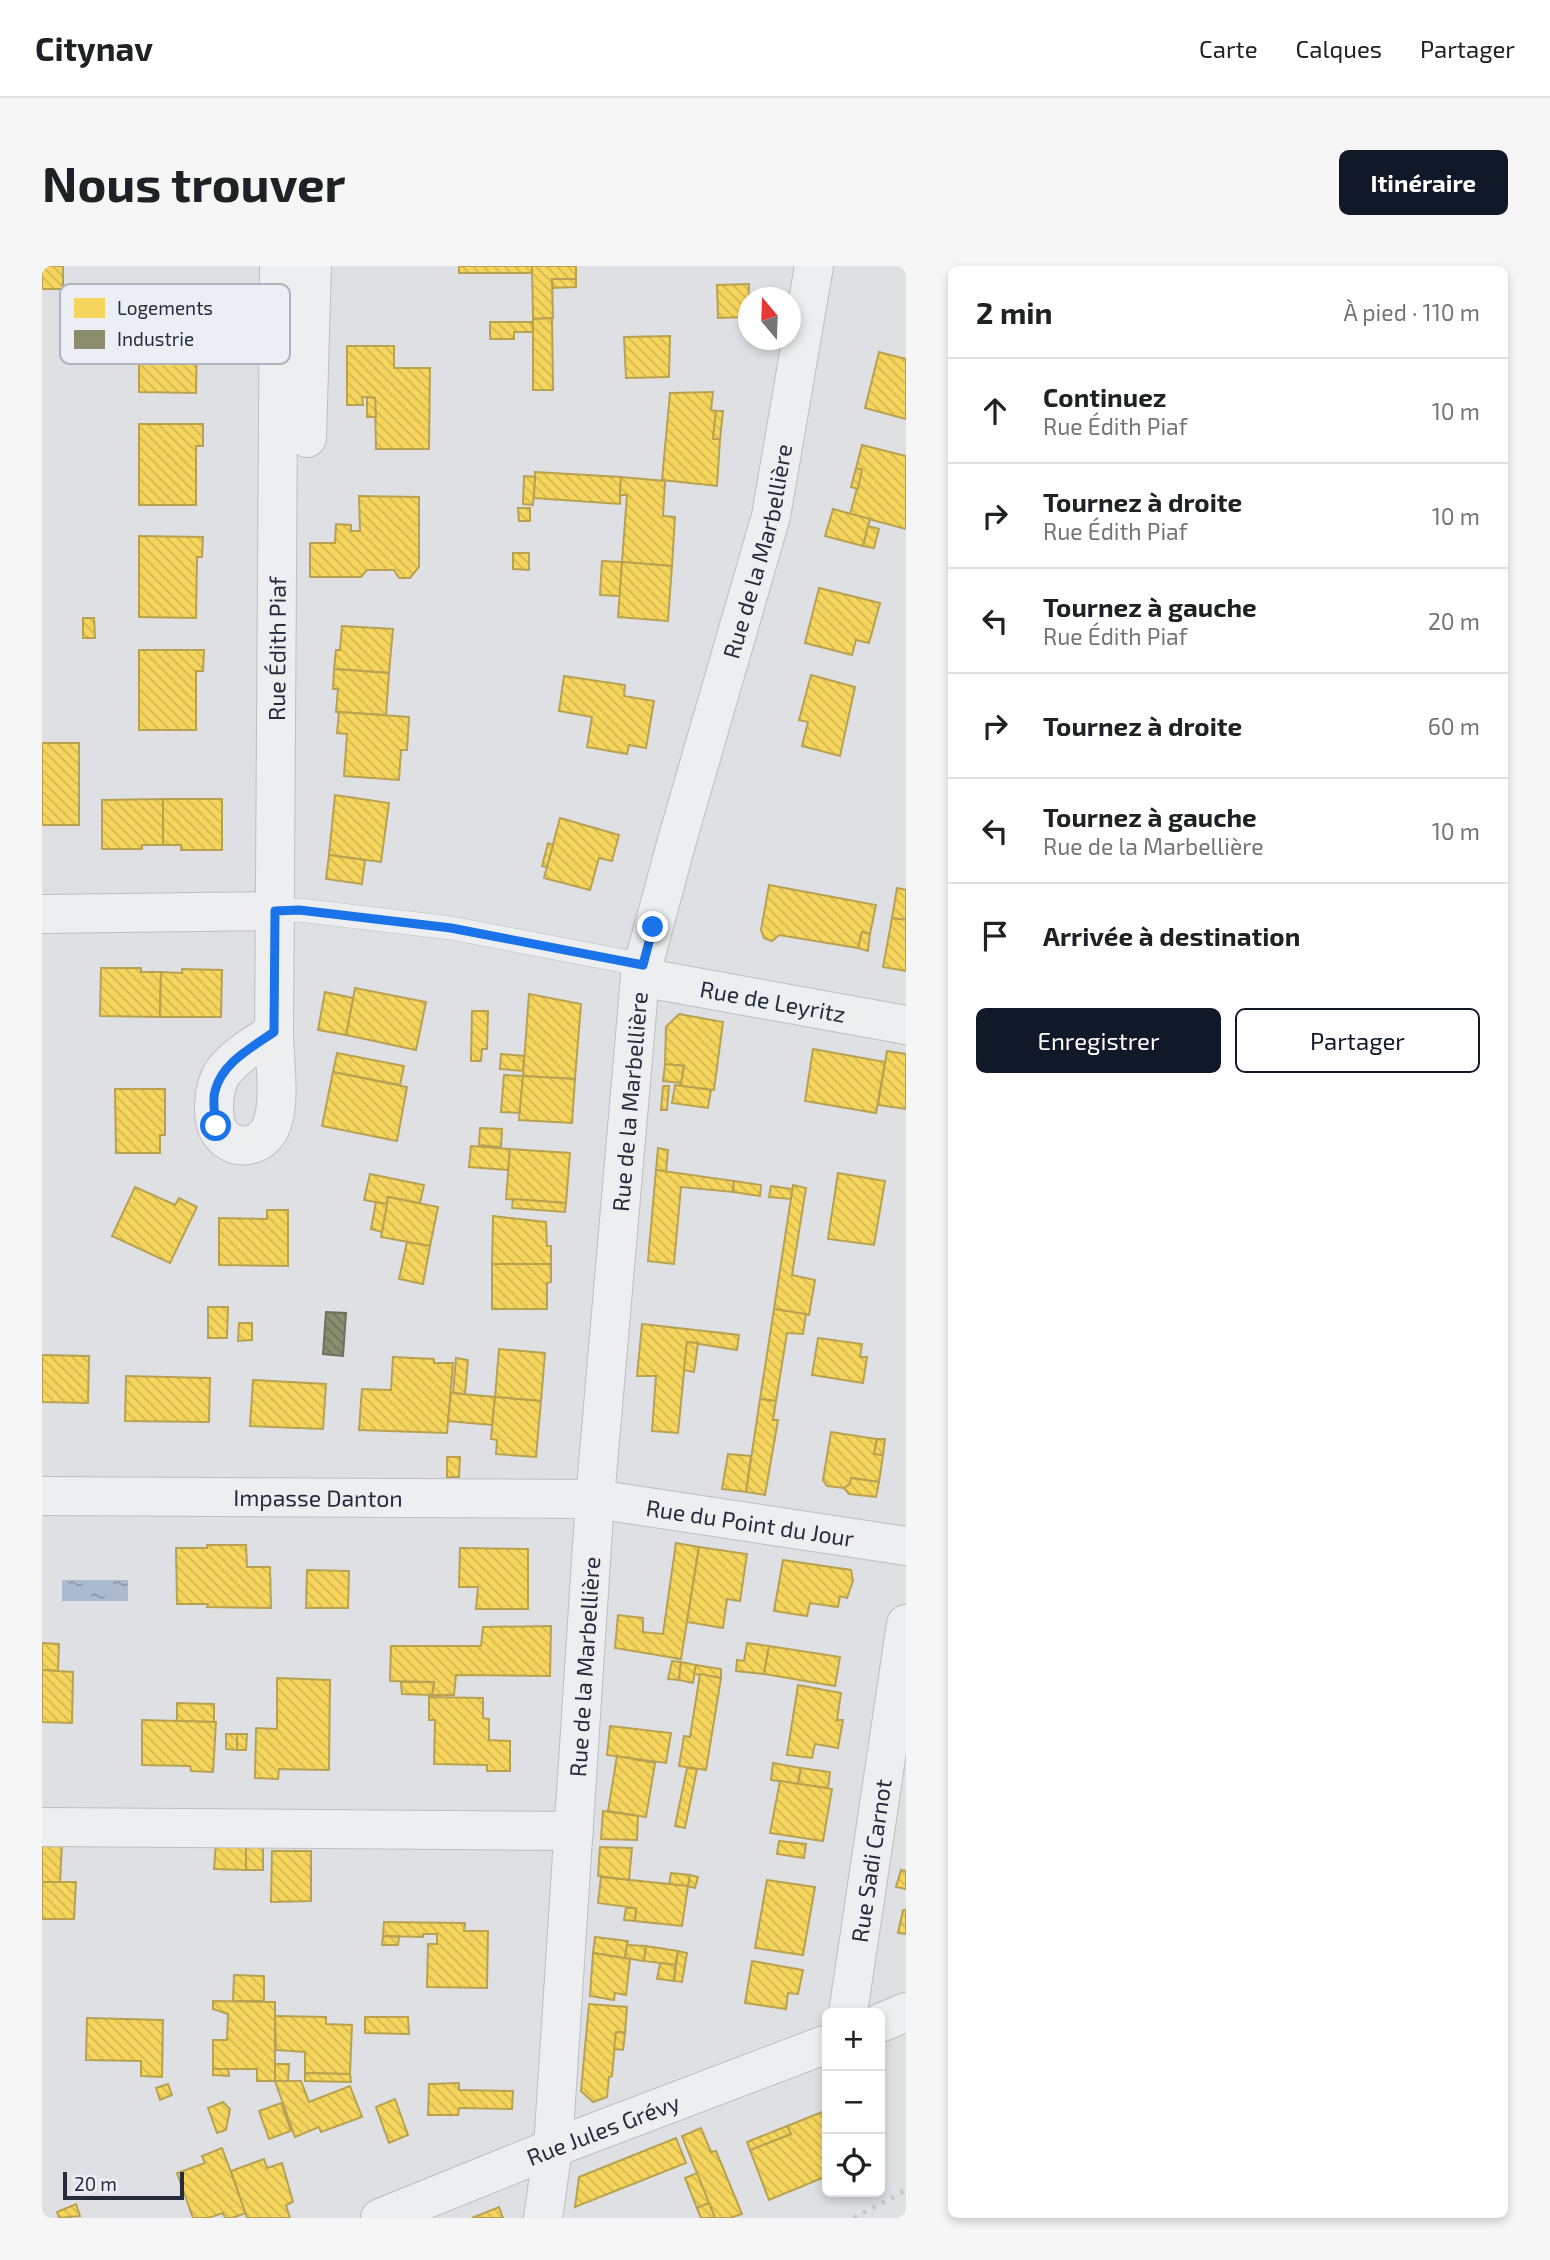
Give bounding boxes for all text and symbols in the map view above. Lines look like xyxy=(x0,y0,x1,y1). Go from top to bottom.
text: Citynav xyxy=(35,28,153,68)
text: Carte xyxy=(1199,34,1258,63)
text: Calques xyxy=(1296,34,1382,63)
text: Partager xyxy=(1420,34,1515,63)
button: Itinéraire xyxy=(1339,150,1508,215)
text: Nous trouver xyxy=(42,153,346,212)
legend xyxy=(60,284,290,364)
north arrow xyxy=(738,287,801,350)
text: 2 min xyxy=(976,294,1053,330)
text: Logements xyxy=(117,296,213,319)
text: À pied · 110 m xyxy=(1343,298,1480,326)
text: Industrie xyxy=(117,327,194,350)
text: Continuez xyxy=(1043,381,1166,412)
icon: ahead xyxy=(976,392,1014,430)
text: 10 m xyxy=(1432,397,1480,425)
text: Rue Édith Piaf xyxy=(1043,412,1187,440)
street label: Rue de la Marbellière xyxy=(716,442,797,662)
text: Tournez à droite xyxy=(1043,486,1242,517)
icon: right xyxy=(976,497,1014,535)
text: 10 m xyxy=(1432,502,1480,530)
text: Rue Édith Piaf xyxy=(1043,517,1187,545)
street label: Rue Édith Piaf xyxy=(262,575,291,721)
text: Tournez à gauche xyxy=(1043,591,1257,622)
icon: left xyxy=(976,602,1014,640)
text: 20 m xyxy=(1428,607,1480,635)
text: Rue Édith Piaf xyxy=(1043,622,1187,650)
icon: right xyxy=(976,707,1014,745)
text: Tournez à droite xyxy=(1043,710,1242,741)
text: 60 m xyxy=(1428,712,1480,740)
text: Tournez à gauche xyxy=(1043,801,1257,832)
icon: left xyxy=(976,812,1014,850)
text: 10 m xyxy=(1432,817,1480,845)
text: Rue de la Marbellière xyxy=(1043,832,1264,860)
route end xyxy=(637,911,668,942)
icon: arrive xyxy=(976,917,1014,955)
text: Arrivée à destination xyxy=(1043,920,1300,951)
street label: Rue de Leyritz xyxy=(698,974,848,1028)
street label: Rue de la Marbellière xyxy=(606,990,653,1213)
button: Enregistrer xyxy=(976,1008,1221,1073)
button: Partager xyxy=(1235,1008,1480,1073)
route start xyxy=(200,1110,231,1141)
street label: Impasse Danton xyxy=(233,1483,403,1512)
street label: Rue du Point du Jour xyxy=(644,1493,856,1552)
street label: Rue de la Marbellière xyxy=(563,1556,605,1778)
street label: Rue Sadi Carnot xyxy=(845,1777,897,1944)
map controls xyxy=(822,2008,885,2197)
button: + xyxy=(822,2008,885,2071)
button: − xyxy=(822,2071,885,2134)
street label: Rue Jules Grévy xyxy=(522,2087,683,2171)
button: locate xyxy=(822,2134,885,2197)
scale bar xyxy=(63,2169,184,2201)
text: 20 m xyxy=(74,2172,117,2195)

